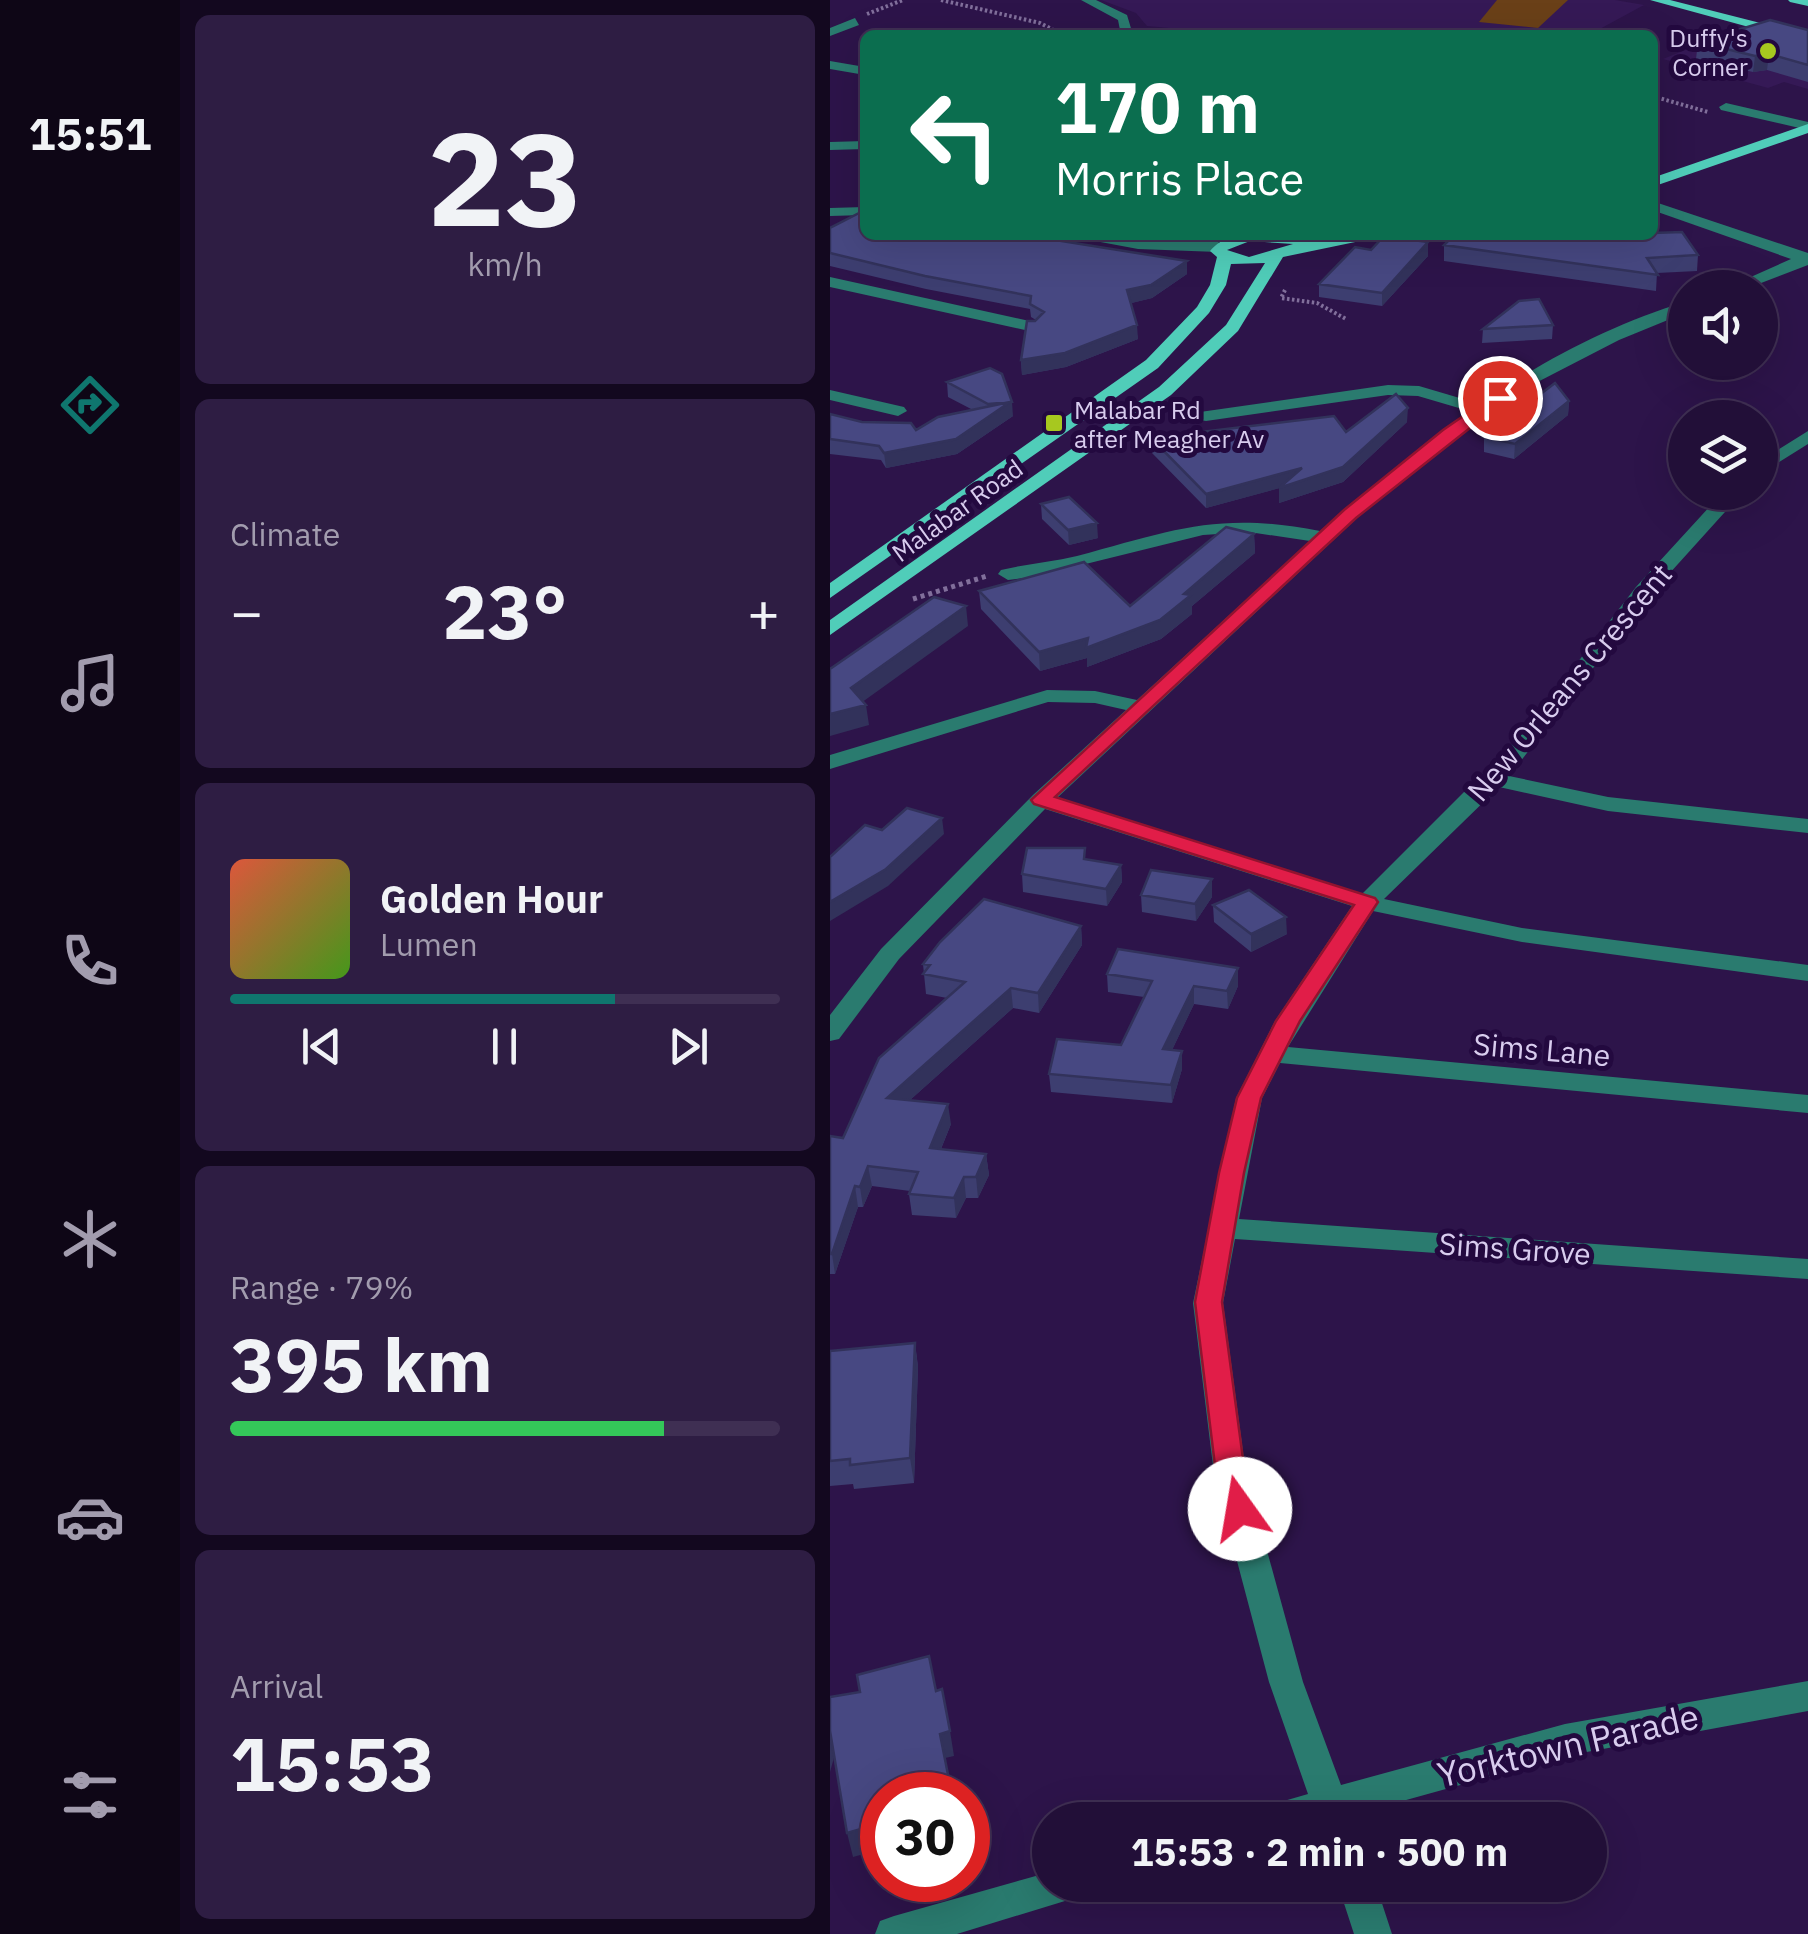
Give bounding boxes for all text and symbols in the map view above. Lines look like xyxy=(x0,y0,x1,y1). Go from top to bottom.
place label: Duffy's Corner xyxy=(1669,21,1748,83)
marker: Duffy's Corner xyxy=(1757,40,1779,62)
text: 170 m xyxy=(1055,61,1260,152)
icon: left xyxy=(890,70,1020,200)
text: 23 xyxy=(427,93,583,262)
text: 15:51 xyxy=(29,104,151,162)
text: Morris Place xyxy=(1055,149,1304,207)
text: km/h xyxy=(467,243,543,285)
map controls xyxy=(1668,270,1778,510)
button: sound xyxy=(1668,270,1778,380)
pin xyxy=(1458,356,1543,441)
icon: directions xyxy=(55,370,125,440)
icon: arrive xyxy=(1473,371,1528,426)
place label: Malabar Rd after Meagher Av xyxy=(1074,393,1264,455)
button: layers xyxy=(1668,400,1778,510)
marker: Malabar Rd after Meagher Av xyxy=(1043,412,1065,434)
street label: Malabar Road xyxy=(885,451,1029,569)
text: Climate xyxy=(230,513,340,555)
street label: New Orleans Crescent xyxy=(1458,555,1680,809)
text: 23° xyxy=(442,562,568,660)
text: − xyxy=(230,576,263,647)
text: + xyxy=(747,576,780,647)
icon: music xyxy=(55,648,125,718)
text: Golden Hour xyxy=(380,874,603,923)
text: Lumen xyxy=(380,923,478,965)
icon: phone xyxy=(55,926,125,996)
icon: previous xyxy=(294,1019,349,1074)
icon: pause xyxy=(477,1019,532,1074)
icon: next xyxy=(661,1019,716,1074)
street label: Sims Lane xyxy=(1472,1024,1612,1074)
icon: climate xyxy=(55,1204,125,1274)
street label: Sims Grove xyxy=(1438,1223,1592,1273)
text: Range · 79% xyxy=(230,1266,413,1308)
text: 395 km xyxy=(230,1315,493,1413)
position arrow xyxy=(1188,1457,1292,1561)
icon: car xyxy=(55,1482,125,1552)
text: Arrival xyxy=(230,1665,323,1707)
street label: Yorktown Parade xyxy=(1433,1693,1703,1797)
text: 15:53 xyxy=(230,1714,435,1812)
icon: filters xyxy=(55,1760,125,1830)
speed limit sign: 30 xyxy=(860,1772,990,1902)
text: 15:53 · 2 min · 500 m xyxy=(1131,1827,1508,1876)

